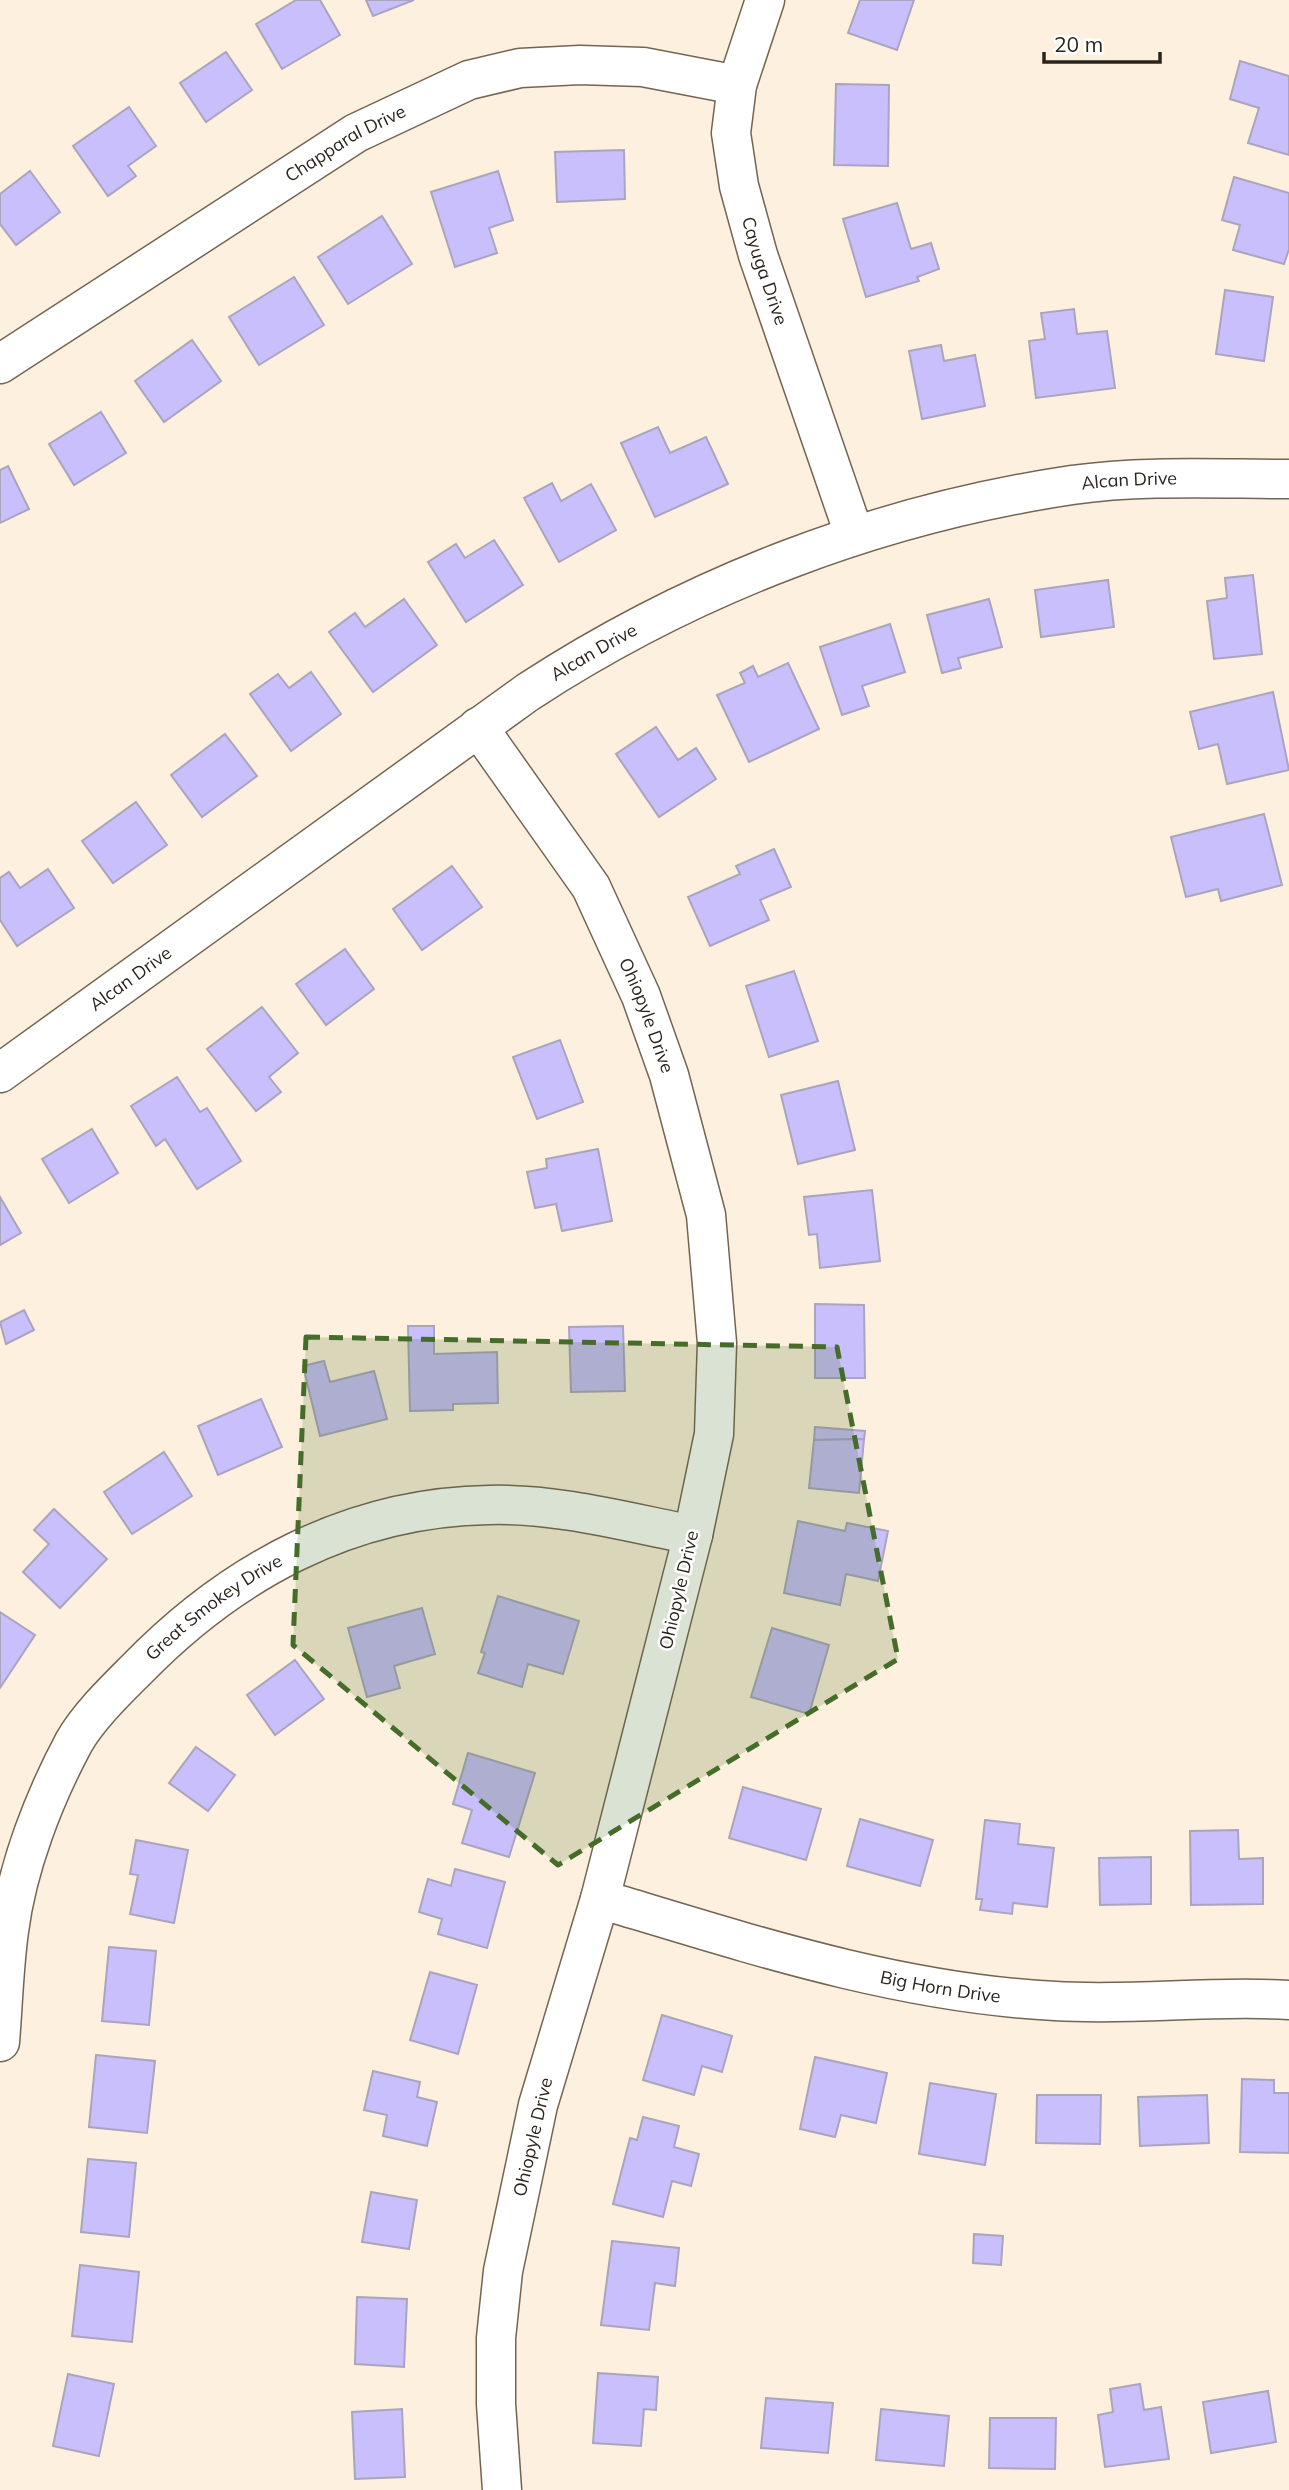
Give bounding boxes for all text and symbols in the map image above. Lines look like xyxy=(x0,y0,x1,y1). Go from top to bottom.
scale bar xyxy=(1044,21,1160,65)
text: 20 m xyxy=(1054,31,1103,57)
street label: Chapparal Drive xyxy=(280,99,409,187)
street label: Cayuga Drive xyxy=(737,214,793,328)
street label: Alcan Drive xyxy=(1080,466,1177,495)
street label: Alcan Drive xyxy=(546,618,641,686)
street label: Alcan Drive xyxy=(85,941,176,1016)
street label: Ohiopyle Drive xyxy=(614,954,679,1076)
street label: Ohiopyle Drive xyxy=(654,1528,703,1652)
street label: Great Smokey Drive xyxy=(140,1549,286,1665)
street label: Big Horn Drive xyxy=(878,1965,1002,2008)
street label: Ohiopyle Drive xyxy=(508,2075,557,2199)

